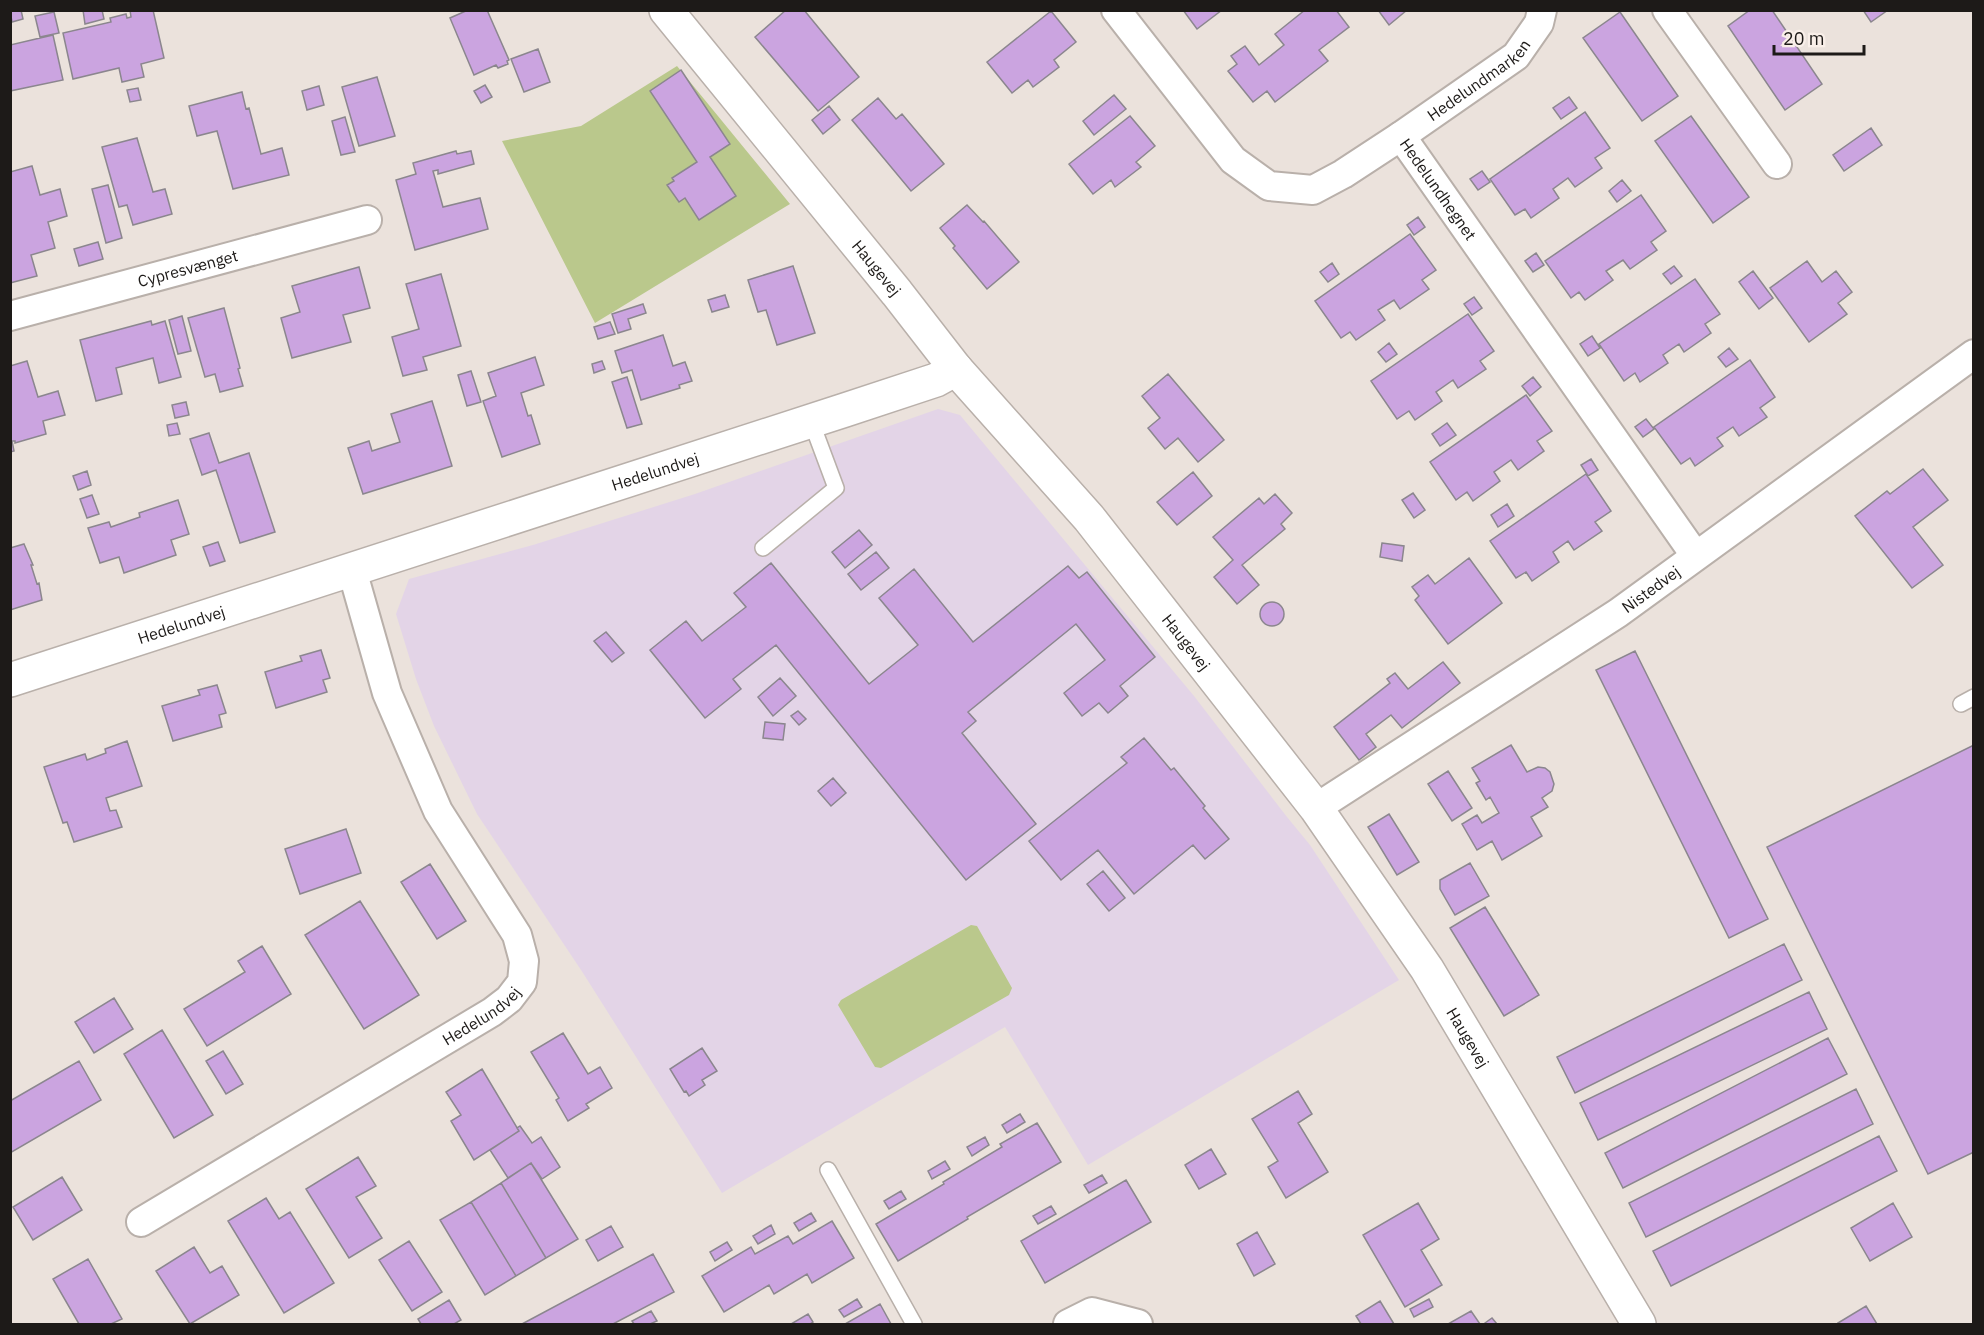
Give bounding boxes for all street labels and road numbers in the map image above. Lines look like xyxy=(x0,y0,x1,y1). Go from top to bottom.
street label: Hedelundmarken xyxy=(1423,35,1535,125)
street label: Hedelundhegnet xyxy=(1396,134,1481,244)
street label: Haugevej xyxy=(848,236,905,300)
street label: Cypresvænget xyxy=(135,245,240,291)
street label: Hedelundvej xyxy=(609,448,701,495)
street label: Nistedvej xyxy=(1618,561,1684,617)
street label: Hedelundvej xyxy=(135,601,227,648)
street label: Haugevej xyxy=(1158,610,1215,675)
street label: Hedelundvej xyxy=(439,983,525,1049)
street label: Haugevej xyxy=(1442,1004,1494,1071)

